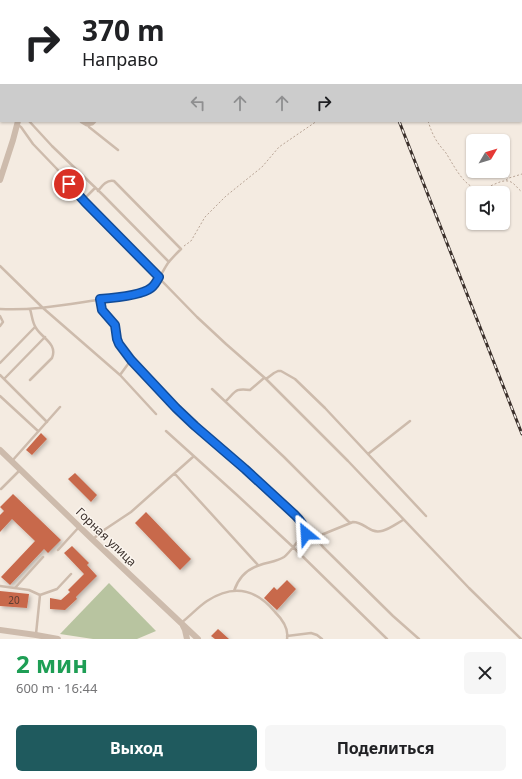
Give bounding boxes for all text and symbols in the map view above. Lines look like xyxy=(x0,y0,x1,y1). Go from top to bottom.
text: 370 m xyxy=(82,11,165,49)
icon: right xyxy=(16,16,68,68)
text: Направо xyxy=(82,47,158,71)
icon: left xyxy=(187,92,209,114)
icon: ahead xyxy=(229,92,251,114)
icon: ahead xyxy=(271,92,293,114)
icon: right xyxy=(313,92,335,114)
north arrow xyxy=(466,134,510,178)
map controls xyxy=(466,134,510,230)
pin xyxy=(52,167,86,201)
icon: arrive xyxy=(58,173,80,195)
button: sound xyxy=(466,186,510,230)
street label: Горная улица xyxy=(72,503,140,570)
position arrow xyxy=(285,513,327,555)
house number: 20 xyxy=(8,593,20,607)
text: 2 мин xyxy=(16,647,88,680)
button: close xyxy=(464,652,506,694)
text: 600 m · 16:44 xyxy=(16,679,97,697)
button: Выход xyxy=(16,725,257,771)
button: Поделиться xyxy=(265,725,506,771)

